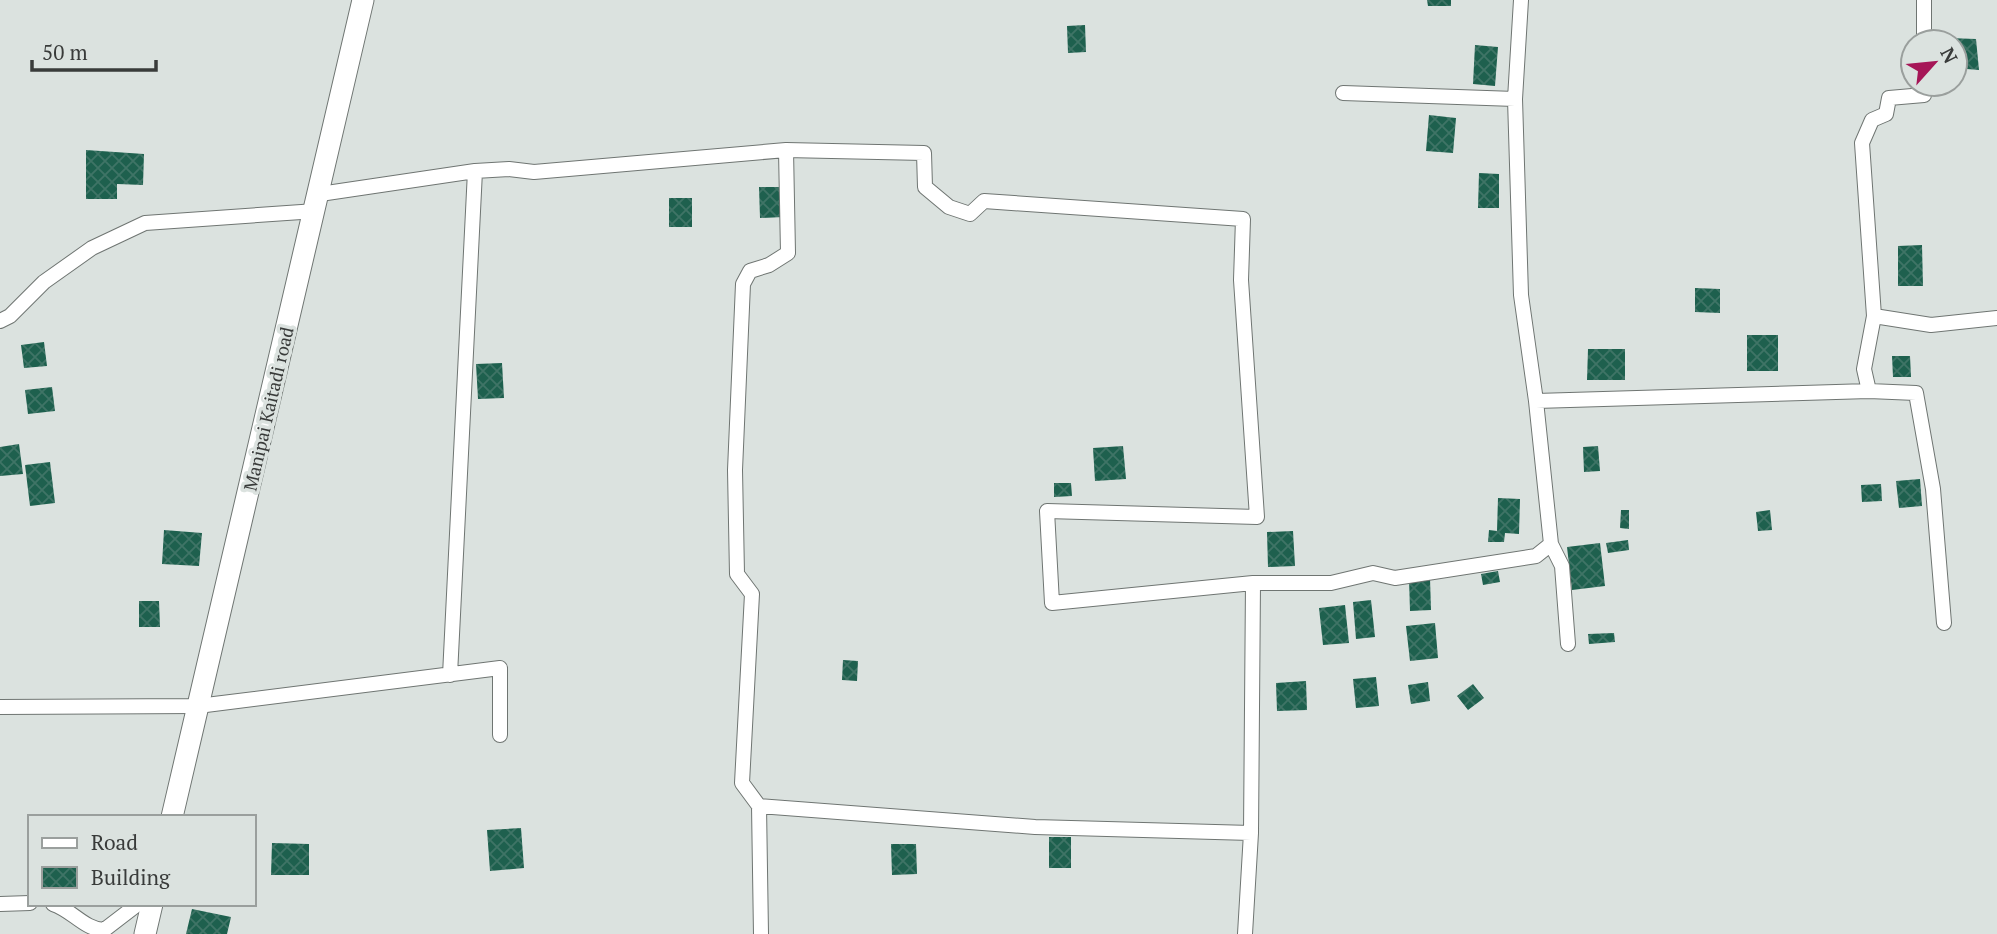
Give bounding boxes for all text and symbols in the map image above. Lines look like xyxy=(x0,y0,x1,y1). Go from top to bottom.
scale bar xyxy=(32,28,156,72)
north arrow xyxy=(1899,28,1969,98)
text: 50 m xyxy=(42,38,88,66)
text: N xyxy=(1935,43,1964,68)
street label: Manipai Kaitadi road xyxy=(237,324,299,493)
legend xyxy=(28,815,256,906)
text: Road xyxy=(91,828,138,856)
text: Building xyxy=(91,863,171,891)

